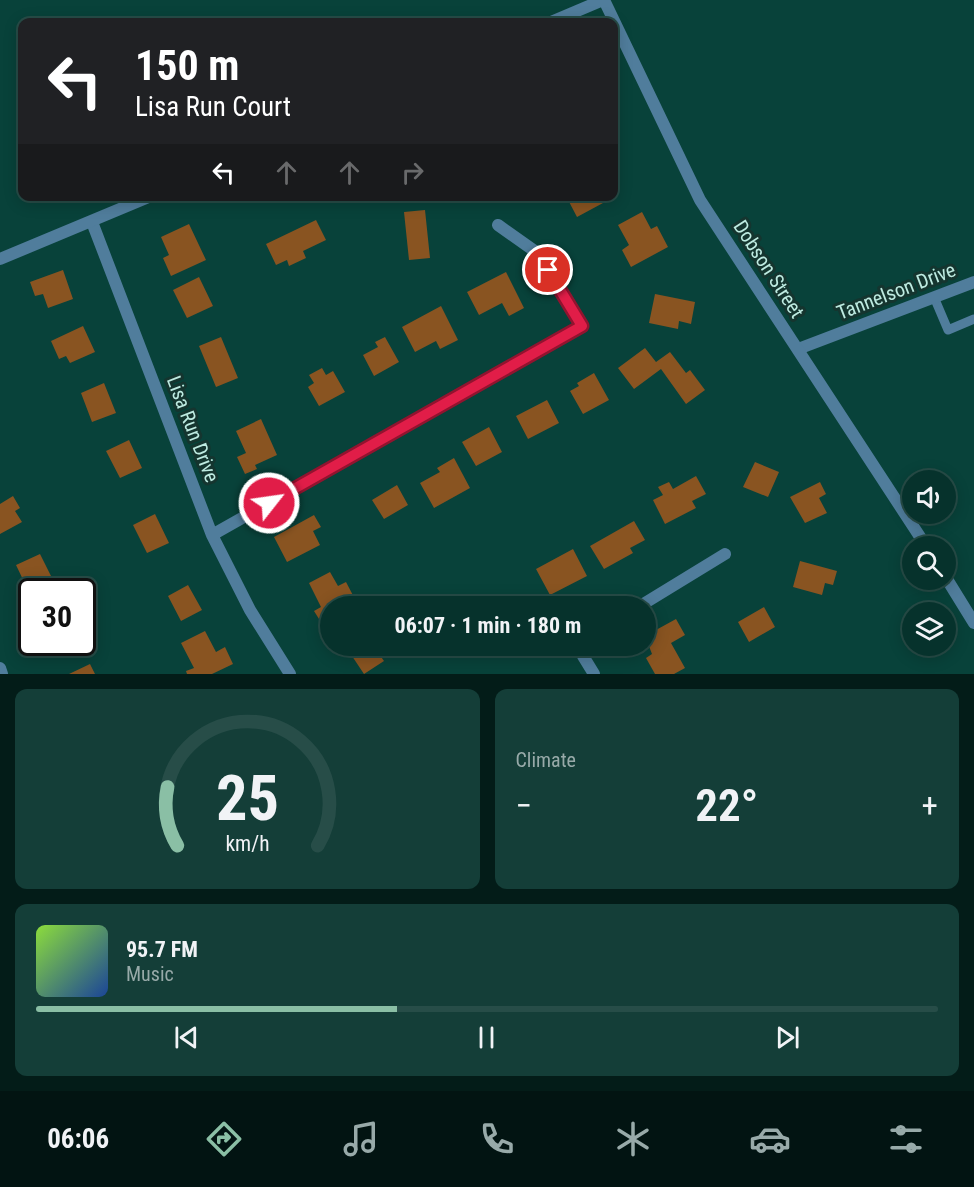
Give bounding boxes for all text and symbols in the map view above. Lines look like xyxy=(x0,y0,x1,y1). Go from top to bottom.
text: 150 m xyxy=(135,41,240,90)
icon: left xyxy=(36,42,114,120)
text: Lisa Run Court xyxy=(135,91,291,123)
icon: left xyxy=(207,156,240,189)
icon: ahead xyxy=(270,156,303,189)
icon: ahead xyxy=(333,156,366,189)
icon: right xyxy=(396,156,429,189)
street label: Dobson Street xyxy=(729,216,810,322)
pin xyxy=(522,244,573,295)
icon: arrive xyxy=(531,253,564,286)
street label: Tannelson Drive xyxy=(833,257,959,325)
street label: Lisa Run Drive xyxy=(162,372,224,486)
map controls xyxy=(902,470,956,656)
button: sound xyxy=(902,470,956,524)
position arrow xyxy=(237,471,301,535)
button: search xyxy=(902,536,956,590)
speed limit sign: 30 xyxy=(18,578,96,656)
button: layers xyxy=(902,602,956,656)
text: 06:07 · 1 min · 180 m xyxy=(395,613,581,638)
text: Climate xyxy=(516,748,576,772)
text: 25 xyxy=(216,762,279,835)
text: 22° xyxy=(695,779,758,832)
text: − xyxy=(516,786,532,825)
text: + xyxy=(922,786,938,825)
text: km/h xyxy=(225,831,269,856)
text: 95.7 FM xyxy=(126,937,198,962)
text: Music xyxy=(126,962,174,986)
icon: previous xyxy=(170,1021,203,1054)
icon: pause xyxy=(470,1021,503,1054)
icon: next xyxy=(771,1021,804,1054)
icon: directions xyxy=(203,1118,245,1160)
icon: music xyxy=(340,1118,382,1160)
icon: phone xyxy=(476,1118,518,1160)
icon: climate xyxy=(612,1118,654,1160)
icon: car xyxy=(749,1118,791,1160)
icon: filters xyxy=(885,1118,927,1160)
text: 06:06 xyxy=(47,1123,109,1155)

